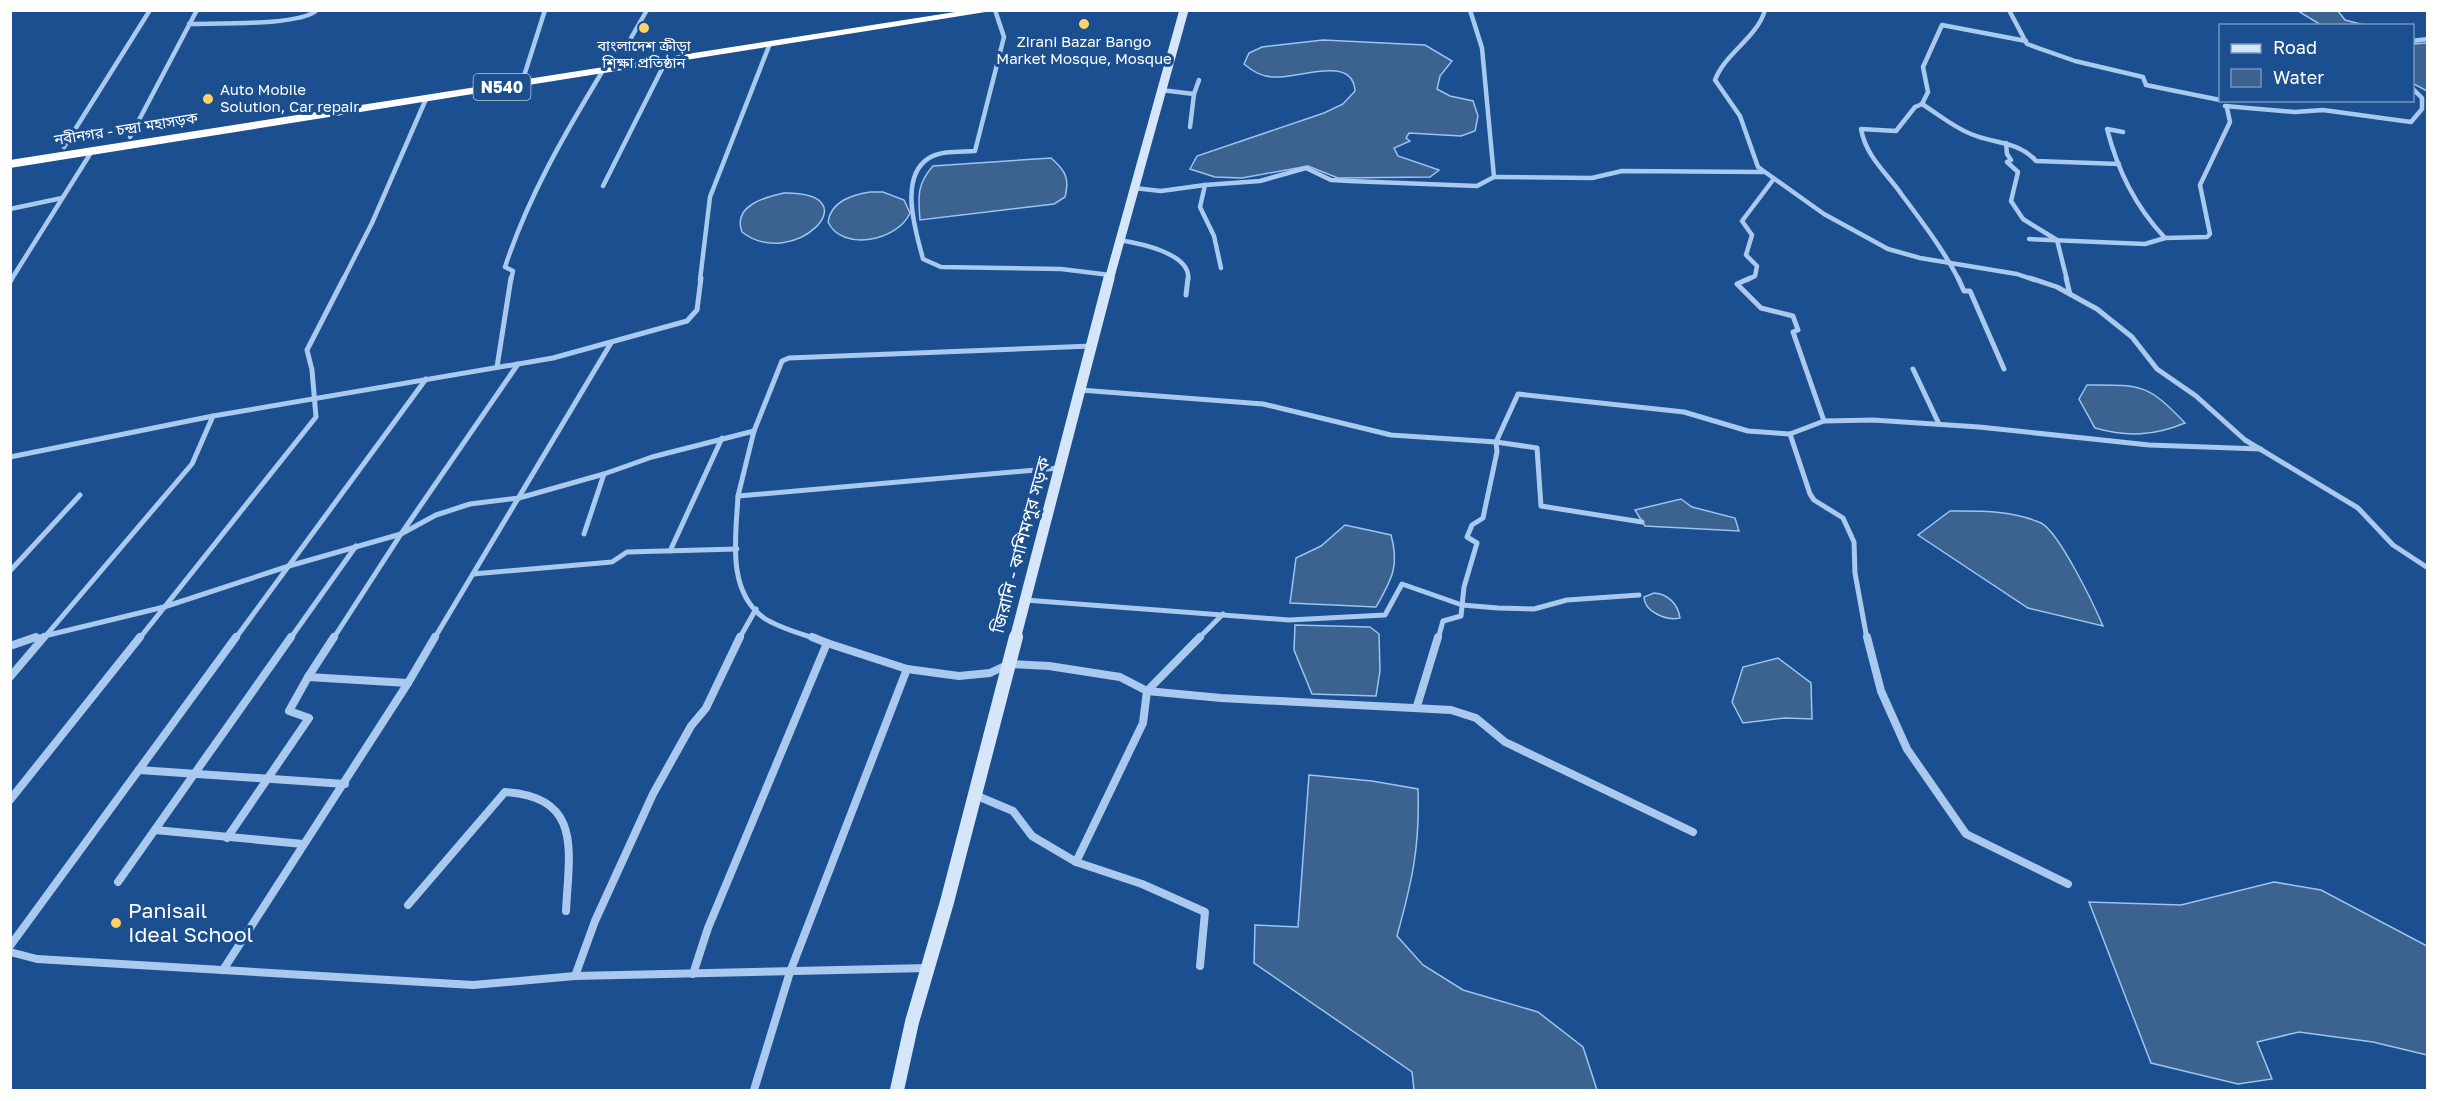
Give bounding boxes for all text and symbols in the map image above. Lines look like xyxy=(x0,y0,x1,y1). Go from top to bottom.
marker: Zirani Bazar Bango Market Mosque, Mosque xyxy=(1077,17,1091,31)
marker: বাংলাদেশ ক্রীড়া শিক্ষা প্রতিষ্ঠান xyxy=(637,21,651,35)
legend xyxy=(2219,24,2414,102)
place label: Zirani Bazar Bango Market Mosque, Mosque xyxy=(996,32,1172,67)
place label: বাংলাদেশ ক্রীড়া শিক্ষা প্রতিষ্ঠান xyxy=(596,36,692,71)
text: Road xyxy=(2273,36,2317,58)
text: Water xyxy=(2273,66,2324,88)
road number: N540 xyxy=(474,74,530,100)
place label: Auto Mobile Solution, Car repair xyxy=(220,80,359,115)
marker: Auto Mobile Solution, Car repair xyxy=(201,92,215,106)
street label: নবীনগর - চন্দ্রা মহাসড়ক xyxy=(52,108,200,148)
street label: জিরানি - কাশিমপুর সড়ক xyxy=(986,454,1055,636)
place label: Panisail Ideal School xyxy=(128,897,253,947)
marker: Panisail Ideal School xyxy=(109,916,123,930)

